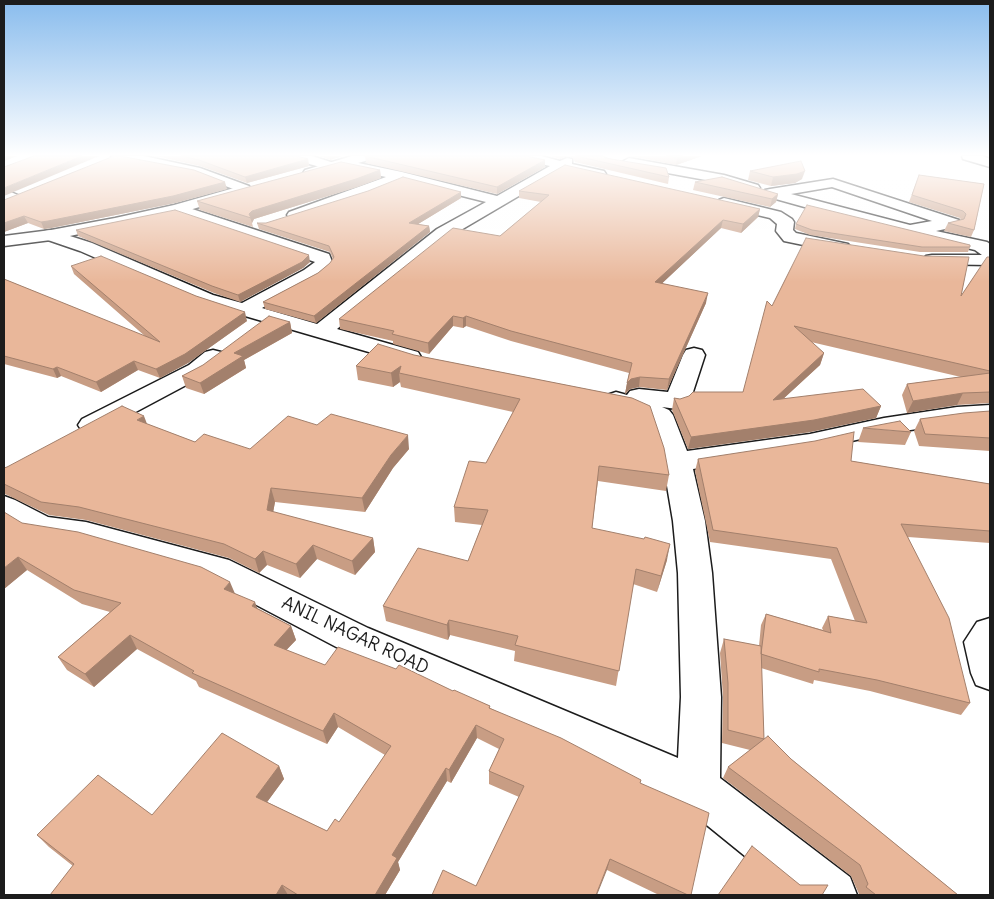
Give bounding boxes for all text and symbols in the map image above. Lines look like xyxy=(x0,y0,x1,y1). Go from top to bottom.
street label: ANIL NAGAR ROAD xyxy=(278,592,432,680)

